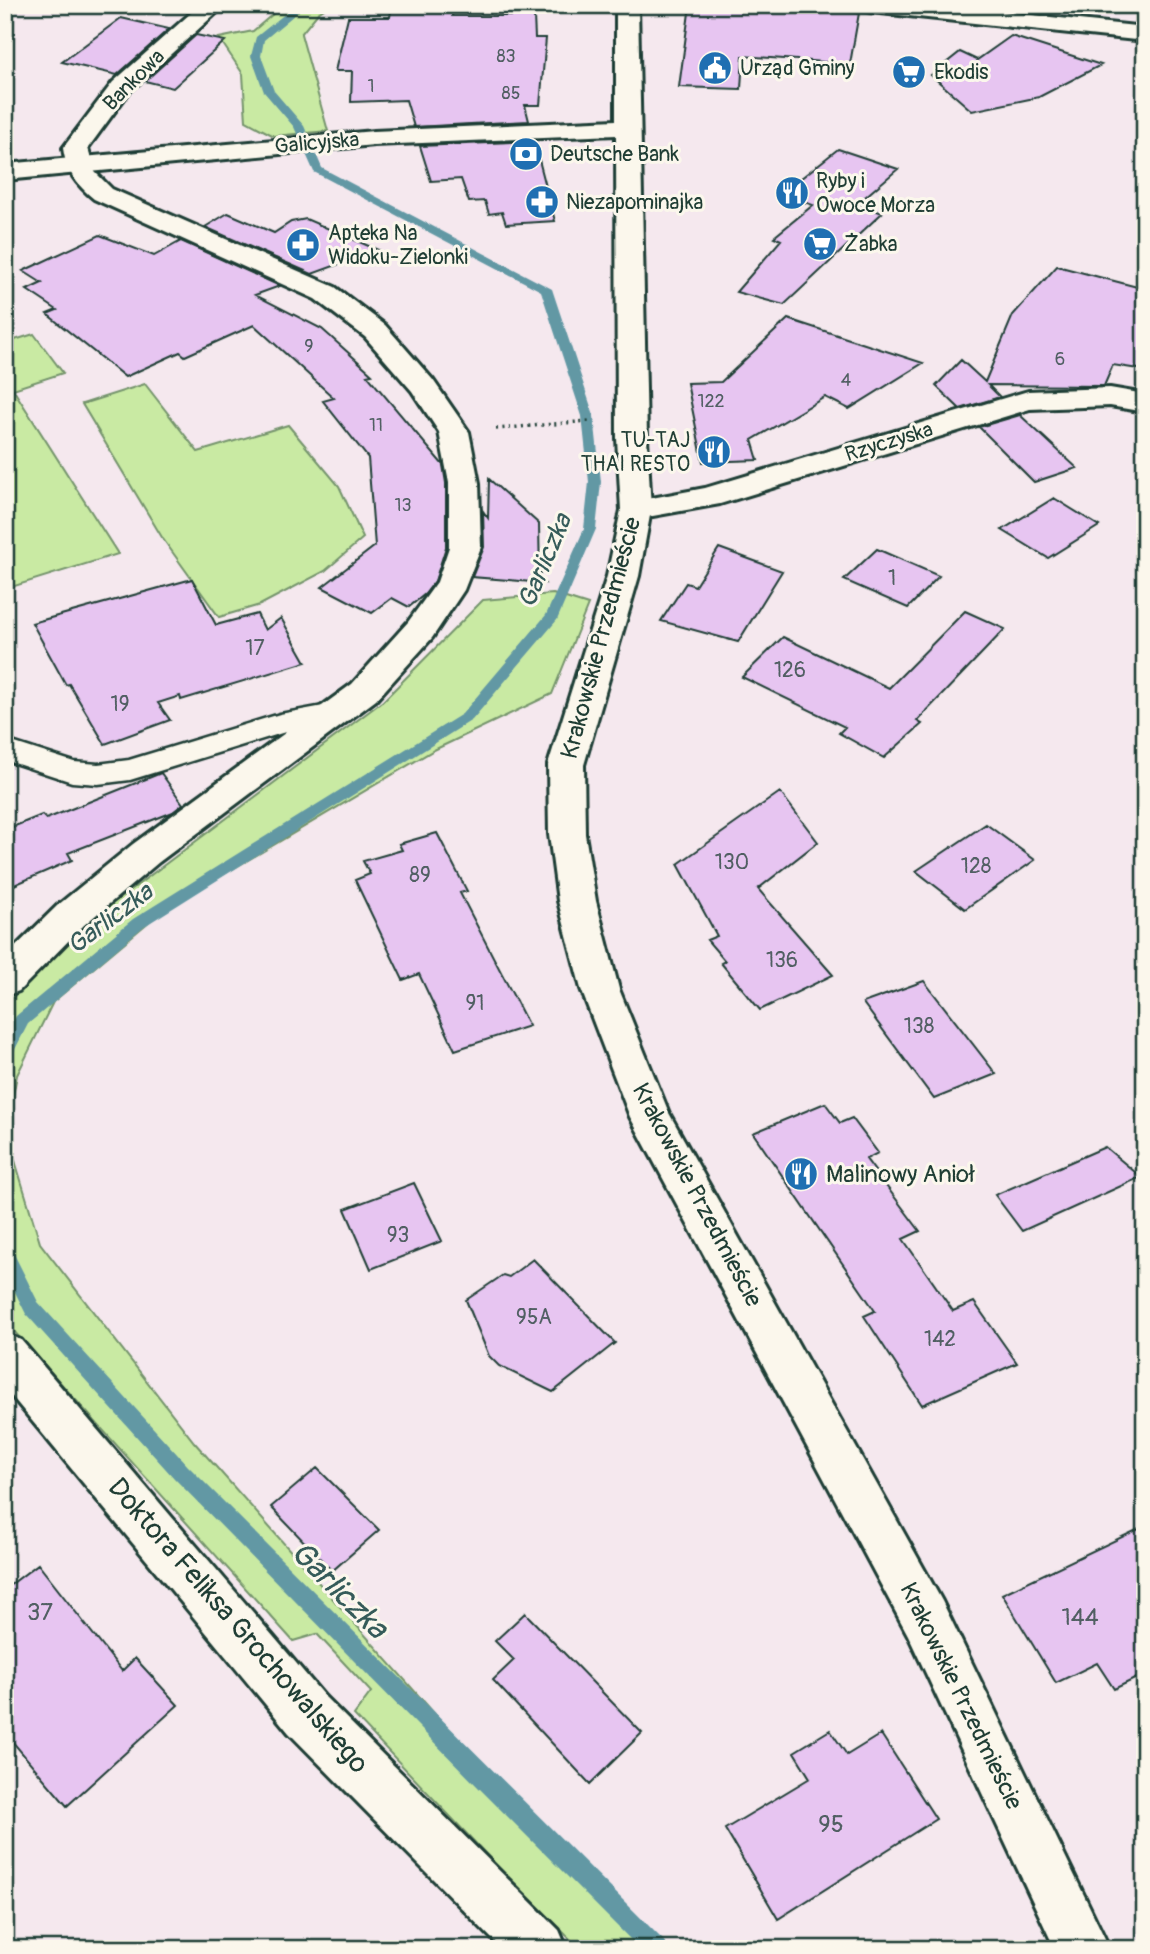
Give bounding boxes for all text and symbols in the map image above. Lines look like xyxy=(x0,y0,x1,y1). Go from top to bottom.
street label: Bankowa xyxy=(97,43,171,117)
house number: 83 xyxy=(496,45,516,68)
public building icon: Urząd Gminy xyxy=(696,49,734,87)
supermarket icon: Ekodis xyxy=(890,53,928,91)
place label: Urząd Gminy xyxy=(740,55,855,82)
place label: Ekodis xyxy=(934,59,989,86)
house number: 1 xyxy=(367,75,375,98)
house number: 85 xyxy=(502,82,520,105)
street label: Galicyjska xyxy=(274,126,360,160)
bank icon: Deutsche Bank xyxy=(507,135,545,173)
place label: Deutsche Bank xyxy=(550,141,679,168)
place label: Ryby i Owoce Morza xyxy=(816,168,935,219)
restaurant icon: Ryby i Owoce Morza xyxy=(773,174,811,212)
pharmacy icon: Niezapominajka xyxy=(523,183,561,221)
place label: Niezapominajka xyxy=(566,189,703,216)
place label: Apteka Na Widoku-Zielonki xyxy=(328,220,468,271)
supermarket icon: Żabka xyxy=(801,225,839,263)
pharmacy icon: Apteka Na Widoku-Zielonki xyxy=(284,226,322,264)
place label: Żabka xyxy=(844,231,898,258)
house number: 9 xyxy=(304,335,314,358)
house number: 6 xyxy=(1055,348,1065,371)
house number: 4 xyxy=(841,369,852,392)
house number: 122 xyxy=(697,390,725,413)
house number: 11 xyxy=(369,414,383,437)
street label: Rzyczyska xyxy=(842,416,936,468)
place label: TU-TAJ THAI RESTO xyxy=(581,427,690,478)
restaurant icon: TU-TAJ THAI RESTO xyxy=(695,433,733,471)
house number: 13 xyxy=(394,494,412,517)
water label: Garliczka xyxy=(511,507,580,613)
street label: Krakowskie Przedmieście xyxy=(555,514,647,762)
house number: 1 xyxy=(888,565,896,592)
house number: 17 xyxy=(245,635,265,662)
house number: 126 xyxy=(774,657,806,684)
house number: 19 xyxy=(110,691,130,718)
house number: 130 xyxy=(715,849,749,876)
house number: 128 xyxy=(961,853,991,880)
house number: 89 xyxy=(409,862,431,889)
water label: Garliczka xyxy=(61,875,161,962)
house number: 136 xyxy=(766,947,798,974)
house number: 91 xyxy=(465,990,485,1017)
house number: 138 xyxy=(904,1013,934,1040)
street label: Krakowskie Przedmieście xyxy=(626,1078,768,1312)
restaurant icon: Malinowy Anioł xyxy=(782,1155,820,1193)
place label: Malinowy Anioł xyxy=(826,1160,976,1189)
house number: 93 xyxy=(387,1222,409,1249)
house number: 95A xyxy=(516,1304,552,1331)
house number: 142 xyxy=(924,1326,956,1353)
street label: Doktora Feliksa Grochowalskiego xyxy=(100,1471,376,1781)
water label: Garliczka xyxy=(282,1533,398,1649)
street label: Krakowskie Przedmieście xyxy=(893,1578,1029,1814)
house number: 37 xyxy=(27,1598,53,1627)
house number: 144 xyxy=(1061,1603,1099,1632)
house number: 95 xyxy=(818,1810,844,1839)

